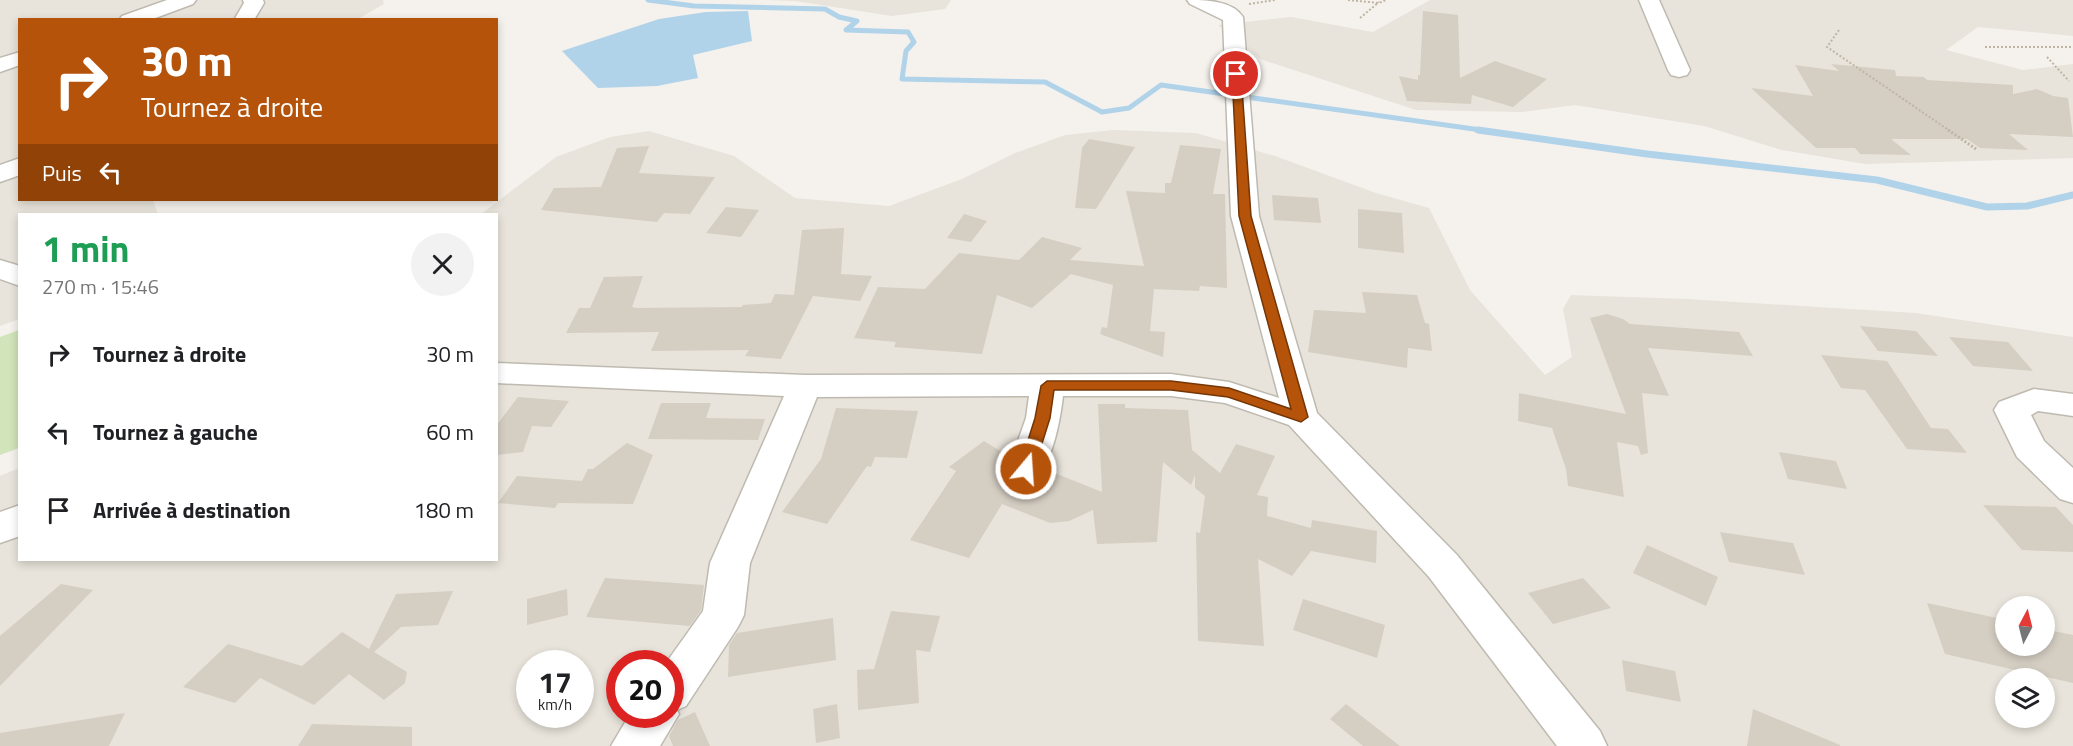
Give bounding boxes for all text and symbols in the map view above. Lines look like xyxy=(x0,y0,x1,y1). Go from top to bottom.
text: 30 m xyxy=(141,28,233,92)
icon: right xyxy=(42,42,120,120)
pin xyxy=(1210,48,1261,99)
icon: arrive xyxy=(1219,57,1252,90)
text: Tournez à droite xyxy=(141,86,323,127)
text: Puis xyxy=(42,156,82,190)
icon: left xyxy=(94,156,127,189)
text: 1 min xyxy=(42,221,129,276)
button: close xyxy=(411,233,474,296)
text: 270 m · 15:46 xyxy=(42,271,159,302)
text: Tournez à droite xyxy=(93,337,246,371)
text: 30 m xyxy=(426,337,474,371)
icon: right xyxy=(42,338,75,371)
text: Tournez à gauche xyxy=(93,415,258,449)
text: 60 m xyxy=(426,415,474,449)
icon: left xyxy=(42,416,75,449)
position arrow xyxy=(994,437,1058,501)
text: Arrivée à destination xyxy=(93,493,291,527)
text: 180 m xyxy=(414,493,474,527)
icon: arrive xyxy=(42,494,75,527)
north arrow xyxy=(1995,596,2055,656)
map controls xyxy=(1995,596,2055,728)
speed limit sign: 20 xyxy=(606,650,684,728)
text: 17 xyxy=(538,659,572,705)
button: layers xyxy=(1995,668,2055,728)
text: km/h xyxy=(538,693,572,716)

